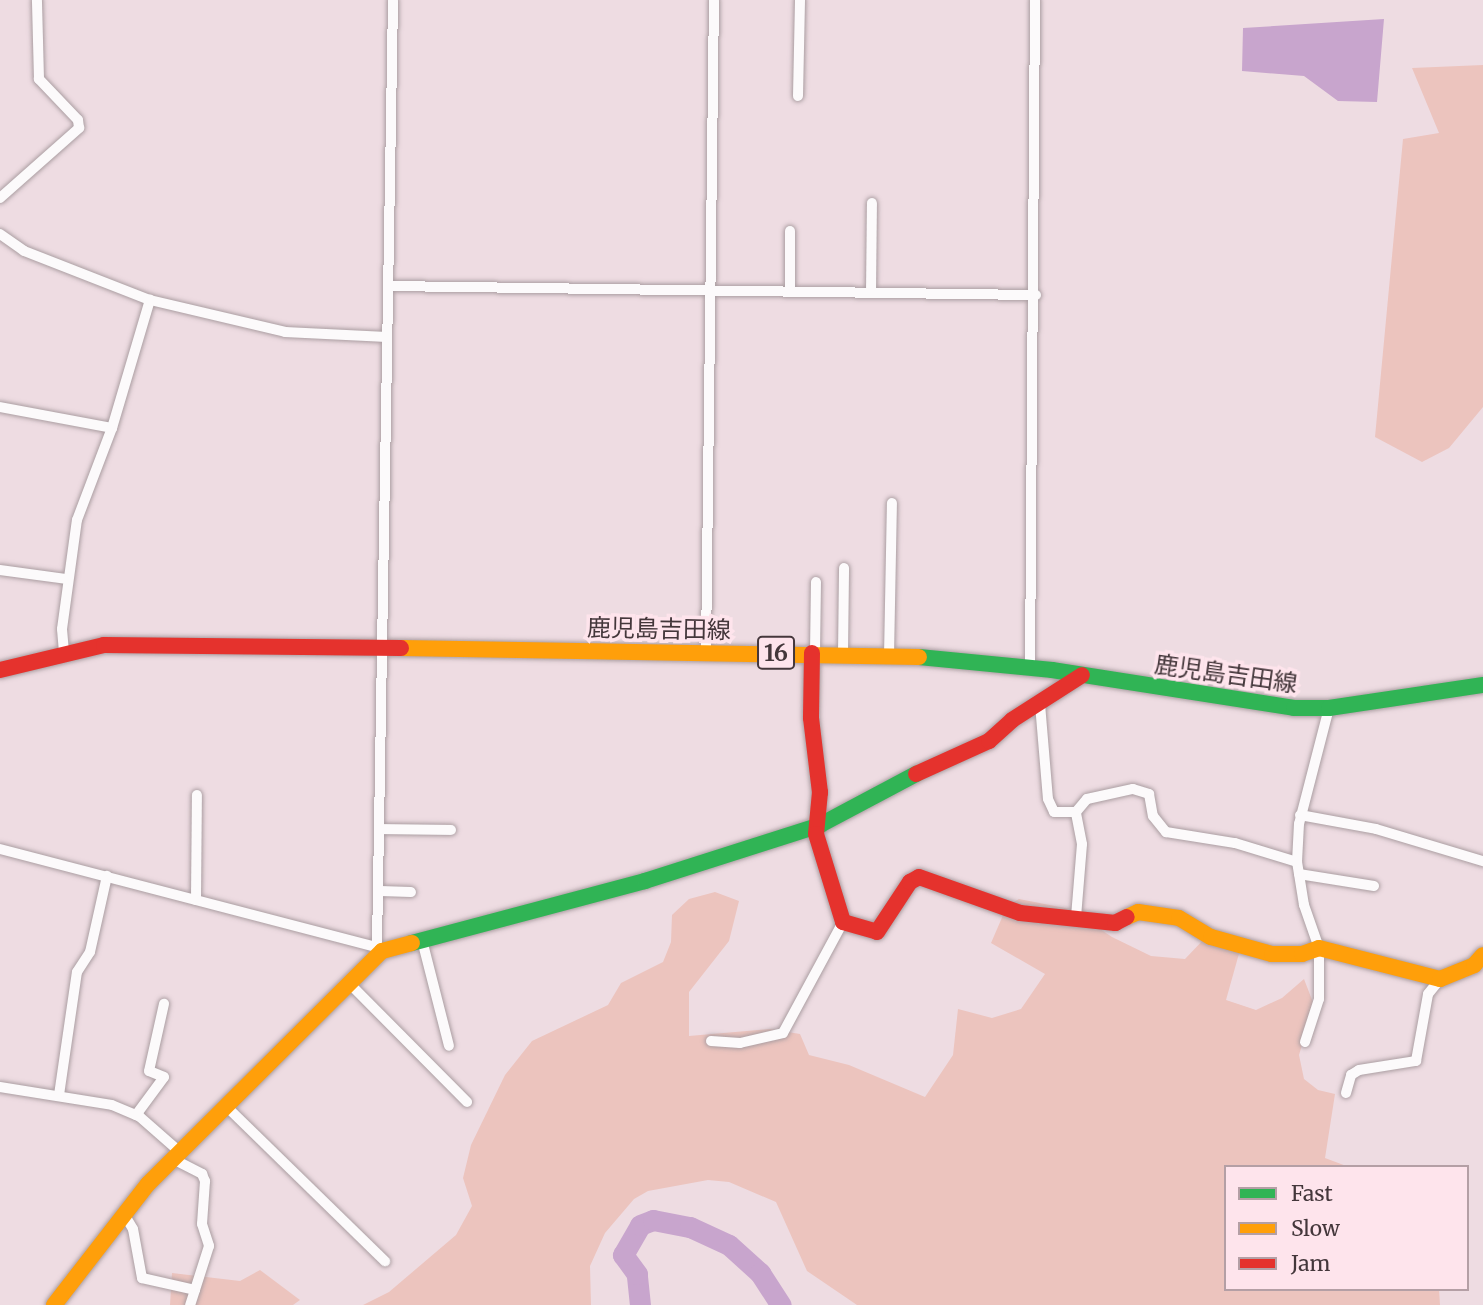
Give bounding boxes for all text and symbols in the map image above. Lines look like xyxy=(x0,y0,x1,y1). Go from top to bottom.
street label: 鹿児島吉田線 xyxy=(587,613,731,645)
road number: 16 xyxy=(757,634,795,673)
street label: 鹿児島吉田線 xyxy=(1153,650,1299,698)
legend xyxy=(1224,1165,1469,1291)
text: Fast xyxy=(1291,1180,1333,1207)
text: Slow xyxy=(1291,1215,1340,1242)
text: Jam xyxy=(1291,1250,1330,1277)

